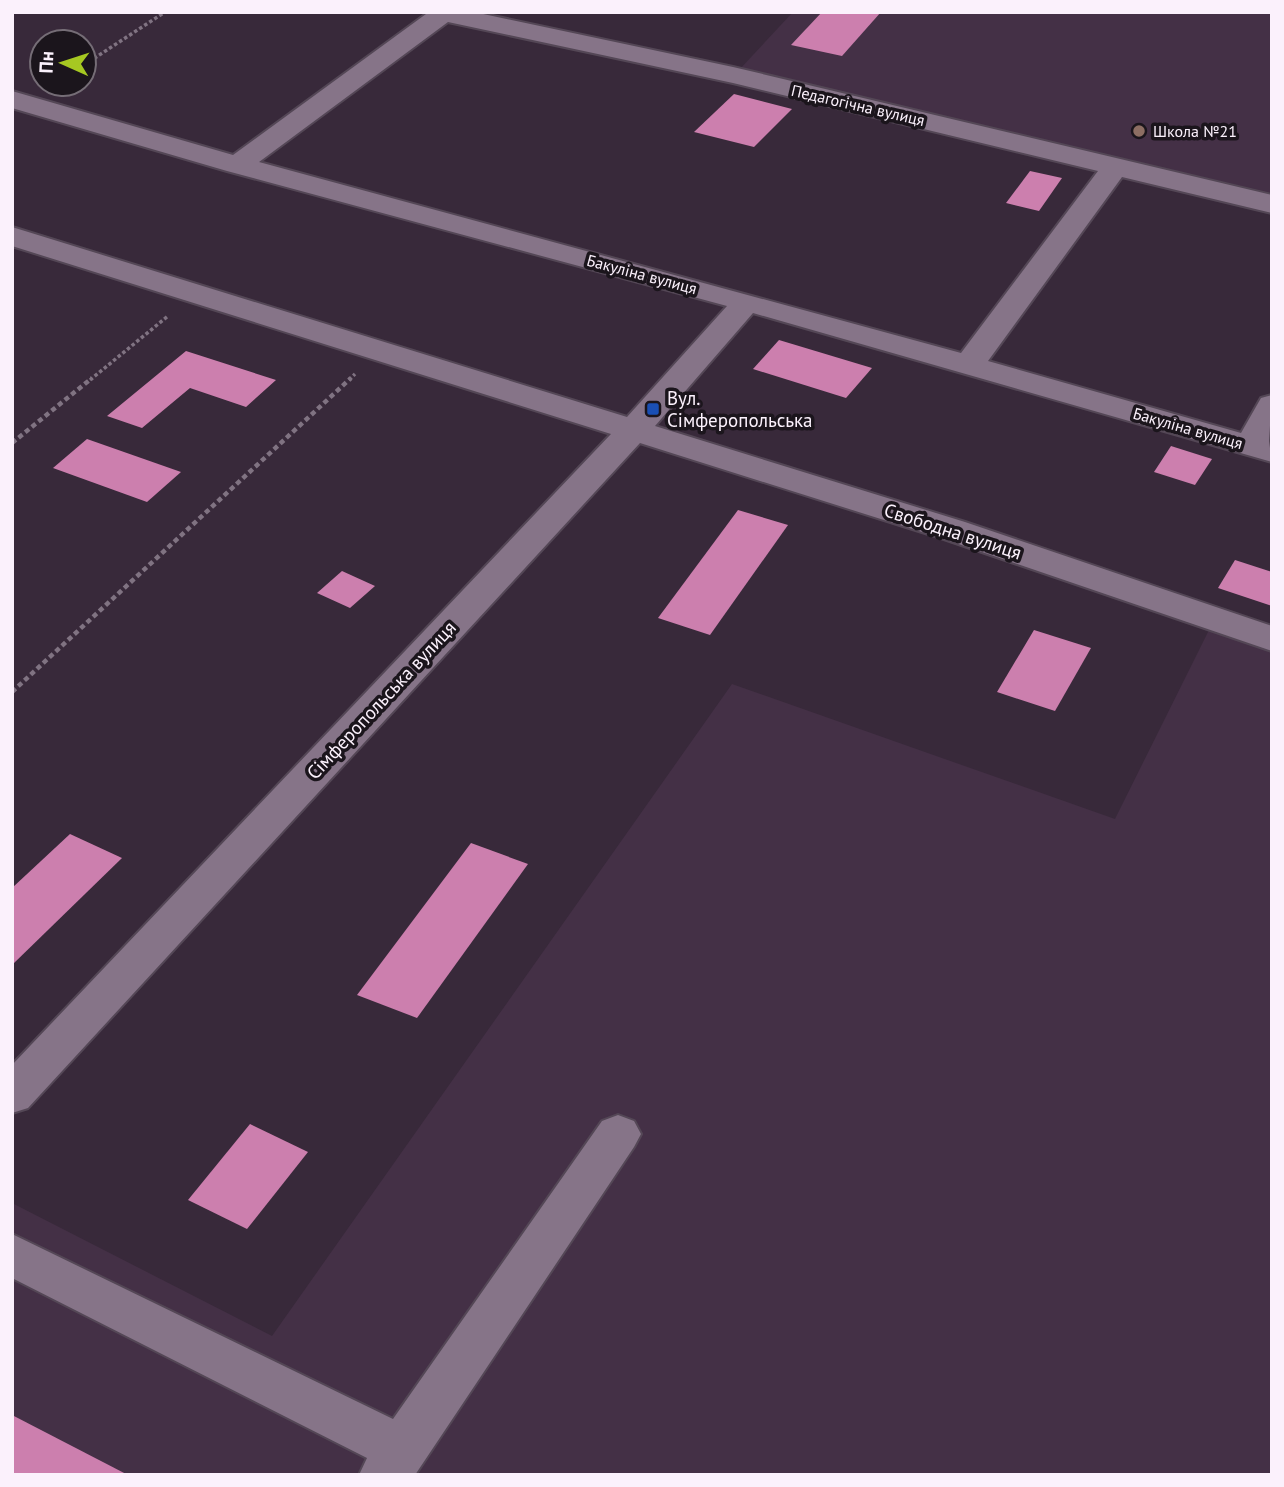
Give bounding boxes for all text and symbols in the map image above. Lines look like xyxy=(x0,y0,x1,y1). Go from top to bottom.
north arrow xyxy=(28,28,98,98)
text: Пн xyxy=(33,50,59,74)
street label: Педагогічна вулиця xyxy=(789,80,927,130)
place label: Школа №21 xyxy=(1153,121,1237,141)
marker: Школа №21 xyxy=(1131,123,1147,139)
street label: Бакуліна вулиця xyxy=(585,250,699,298)
place label: Вул. Сімферопольська xyxy=(667,386,813,432)
marker: Вул. Сімферопольська xyxy=(645,401,661,417)
street label: Бакуліна вулиця xyxy=(1131,403,1245,453)
street label: Свободна вулиця xyxy=(881,497,1025,565)
street label: Сімферопольська вулиця xyxy=(301,616,461,784)

